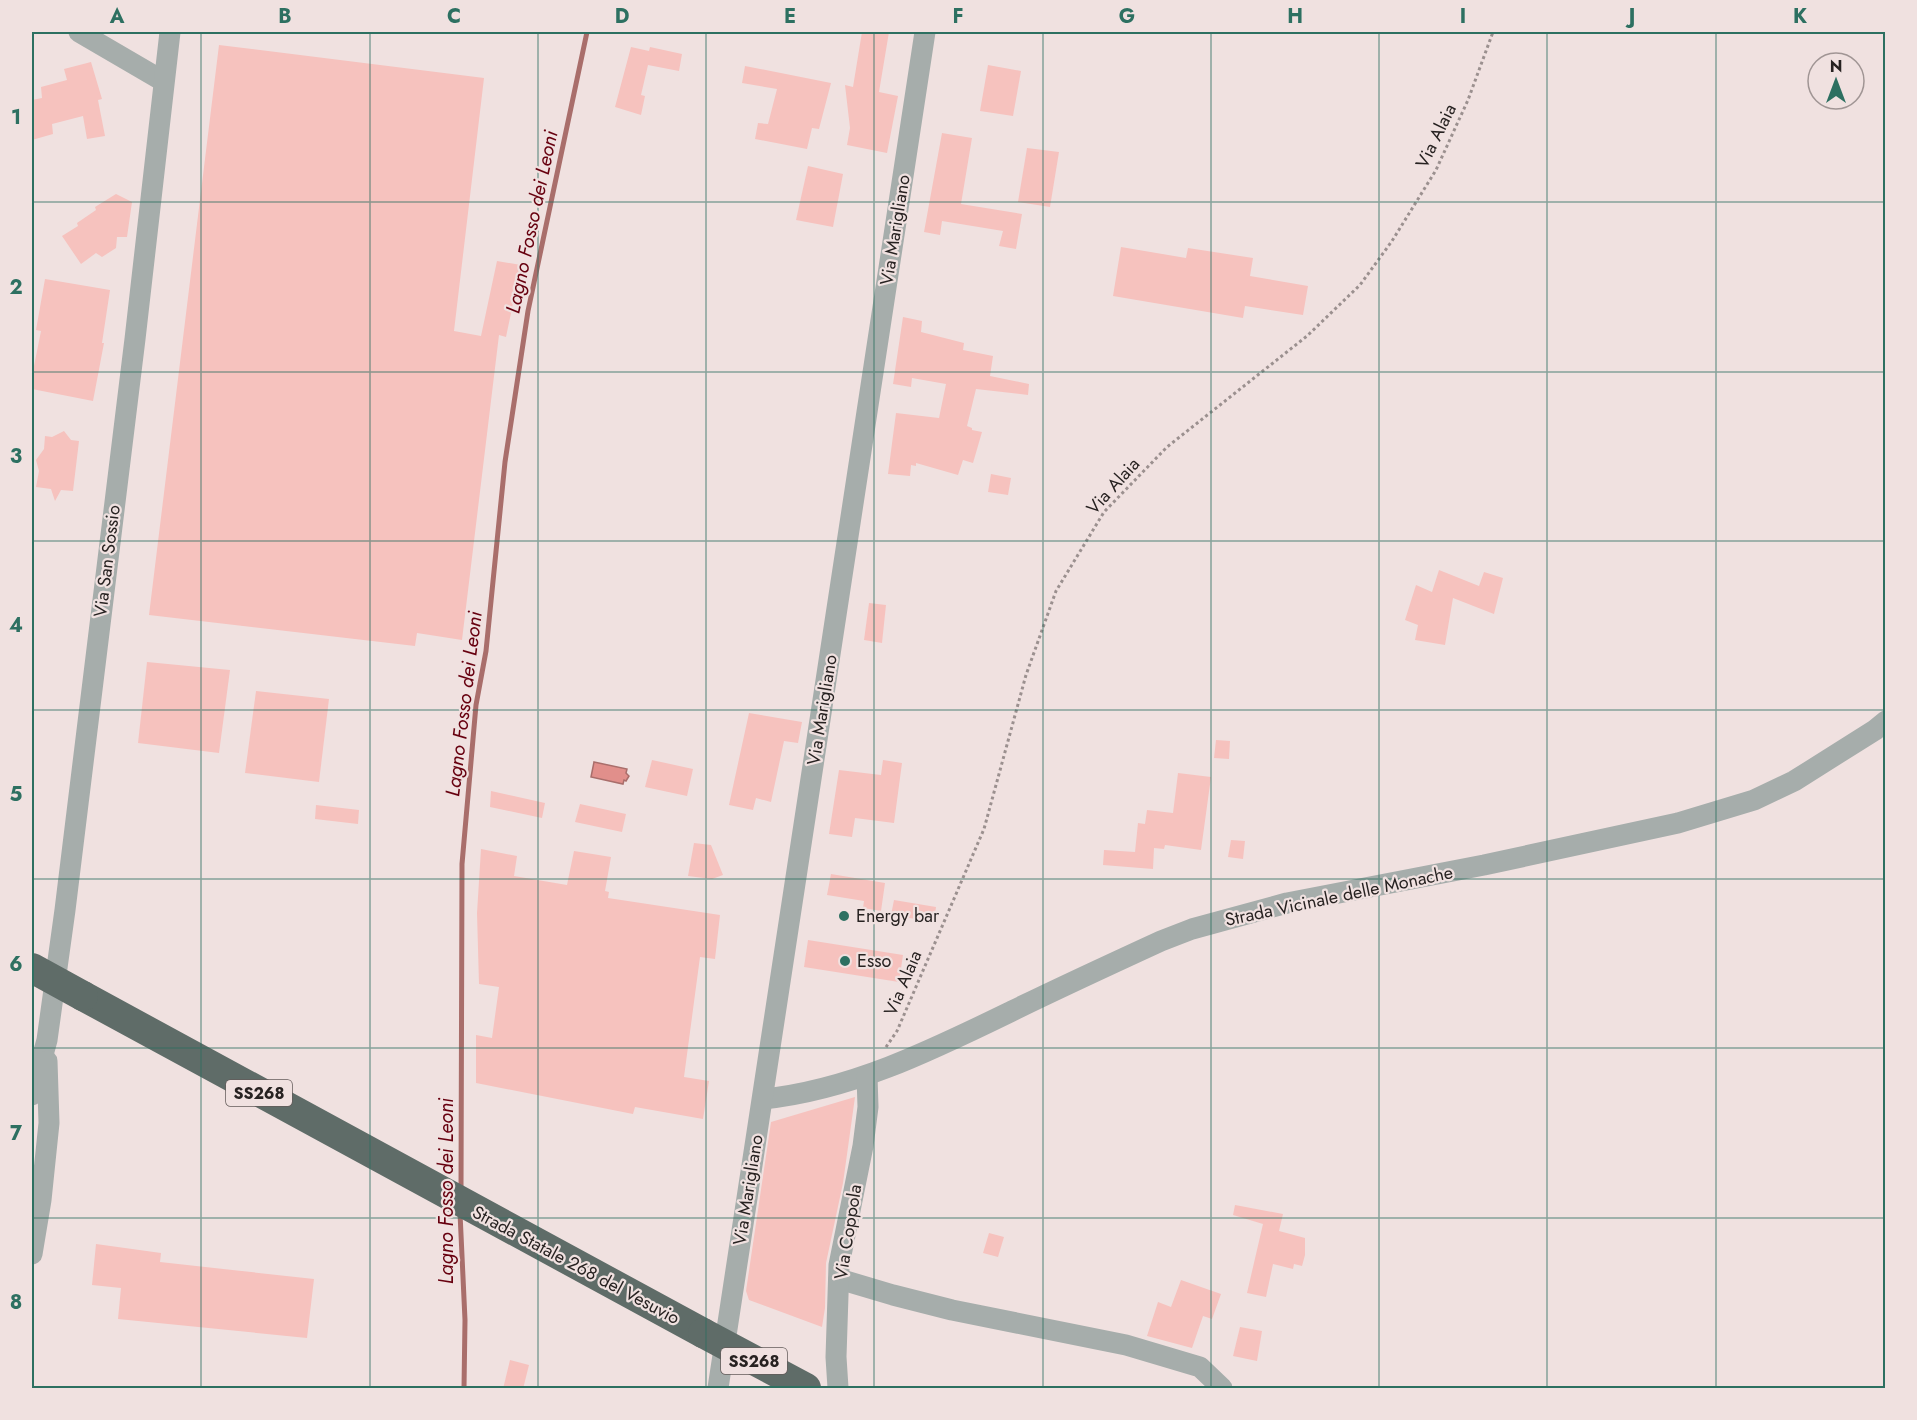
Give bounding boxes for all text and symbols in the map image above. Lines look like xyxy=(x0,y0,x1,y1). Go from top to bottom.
text: A xyxy=(109,2,125,31)
text: B xyxy=(278,2,292,31)
text: C xyxy=(447,2,461,31)
text: D xyxy=(615,2,629,31)
text: E xyxy=(784,2,796,31)
text: F xyxy=(952,2,964,31)
text: G xyxy=(1119,2,1135,31)
text: H xyxy=(1287,2,1303,31)
text: I xyxy=(1460,2,1466,31)
text: J xyxy=(1625,2,1635,31)
text: K xyxy=(1793,2,1807,31)
north arrow xyxy=(1806,51,1866,111)
text: N xyxy=(1830,55,1842,78)
street label: Via Alaia xyxy=(1409,99,1463,173)
text: 1 xyxy=(11,103,21,132)
water label: Lagno Fosso dei Leoni xyxy=(498,127,566,316)
street label: Via Marigliano xyxy=(873,173,917,287)
text: 2 xyxy=(9,273,23,302)
text: 3 xyxy=(10,442,22,471)
street label: Via Alaia xyxy=(1080,452,1146,520)
street label: Via San Sossio xyxy=(87,503,127,619)
water label: Lagno Fosso dei Leoni xyxy=(438,609,490,798)
text: 4 xyxy=(9,611,23,640)
street label: Via Marigliano xyxy=(800,653,844,767)
text: 5 xyxy=(10,780,23,809)
street label: Strada Vicinale delle Monache xyxy=(1223,859,1455,933)
place label: Energy bar xyxy=(856,903,940,929)
marker: Energy bar xyxy=(837,909,851,923)
street label: Via Alaia xyxy=(878,946,928,1020)
place label: Esso xyxy=(857,948,891,974)
text: 6 xyxy=(9,950,23,979)
marker: Esso xyxy=(838,954,852,968)
road number: SS268 xyxy=(226,1080,292,1106)
water label: Lagno Fosso dei Leoni xyxy=(432,1097,461,1284)
text: 7 xyxy=(10,1119,23,1148)
street label: Via Marigliano xyxy=(726,1133,770,1247)
street label: Via Coppola xyxy=(828,1183,868,1281)
street label: Strada Statale 268 del Vesuvio xyxy=(468,1199,685,1331)
text: 8 xyxy=(10,1288,22,1317)
road number: SS268 xyxy=(721,1348,787,1374)

